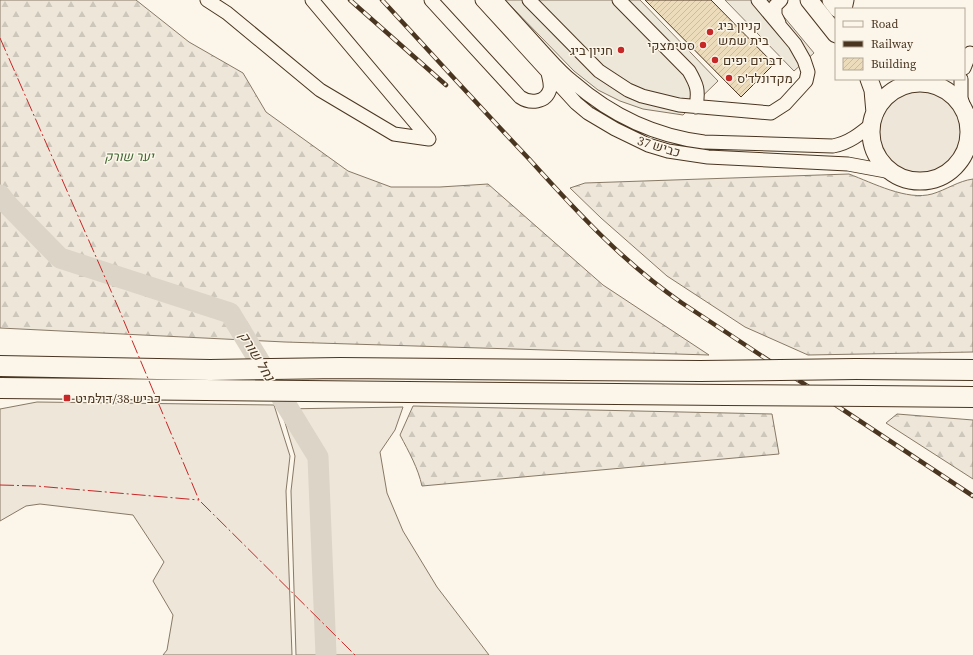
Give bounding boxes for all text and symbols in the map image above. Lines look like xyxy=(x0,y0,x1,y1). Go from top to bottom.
legend xyxy=(835,8,965,80)
text: Road xyxy=(871,16,898,32)
place label: קניון ביג בית שמש xyxy=(718,17,769,49)
marker: קניון ביג בית שמש xyxy=(705,27,715,37)
text: Railway xyxy=(871,36,914,52)
place label: סטימצקי xyxy=(647,37,695,54)
marker: סטימצקי xyxy=(698,40,708,50)
place label: חניון ביג xyxy=(570,42,613,59)
marker: חניון ביג xyxy=(616,45,626,55)
place label: דברים יפים xyxy=(723,52,783,69)
marker: דברים יפים xyxy=(710,55,720,65)
text: Building xyxy=(871,56,916,72)
place label: מקדונלד'ס xyxy=(737,70,793,87)
marker: מקדונלד'ס xyxy=(724,73,734,83)
street label: כביש 37 xyxy=(635,132,682,161)
park label: יער שורק xyxy=(104,148,155,165)
water label: נחל שורק xyxy=(234,327,280,385)
place label: כביש 38/דולמיט xyxy=(75,390,161,407)
marker: כביש 38/דולמיט xyxy=(62,393,72,403)

